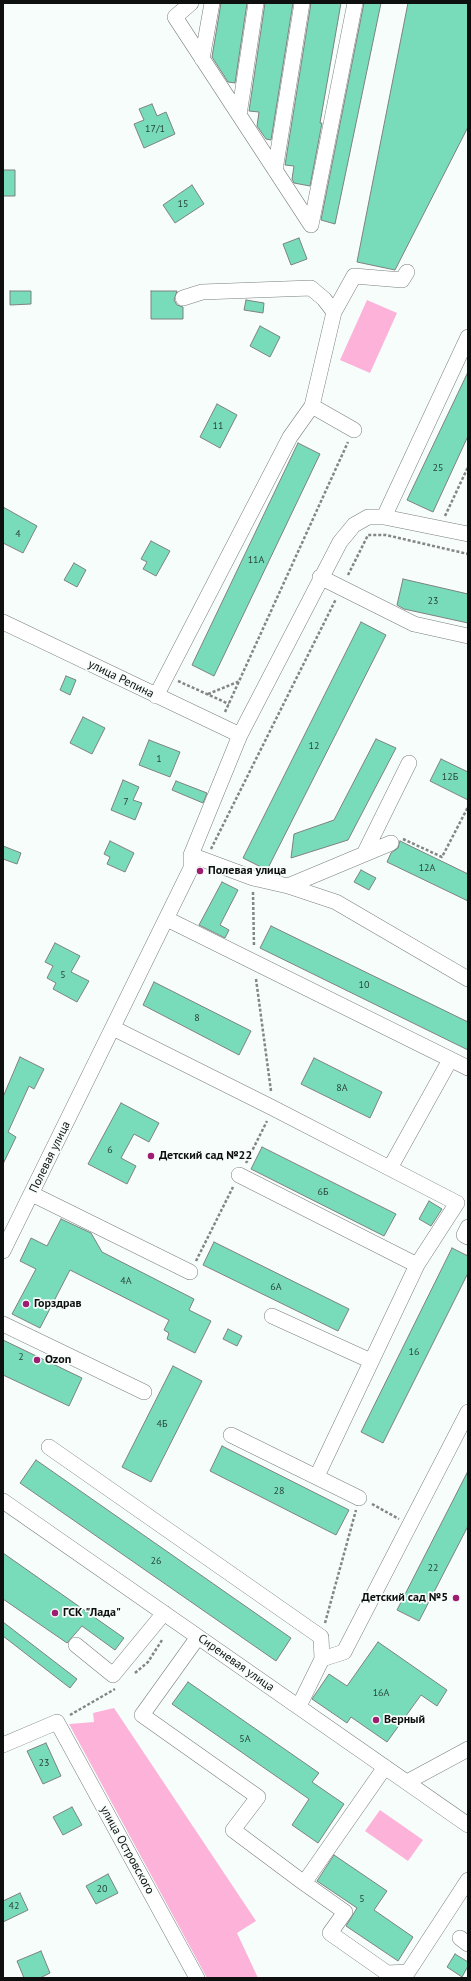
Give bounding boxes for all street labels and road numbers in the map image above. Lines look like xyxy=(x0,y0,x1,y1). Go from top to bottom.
street label: улица Репина xyxy=(86,657,156,701)
street label: Полевая улица xyxy=(26,1119,74,1195)
street label: Сиреневая улица xyxy=(195,1631,277,1695)
street label: улица Островского xyxy=(97,1803,157,1897)

